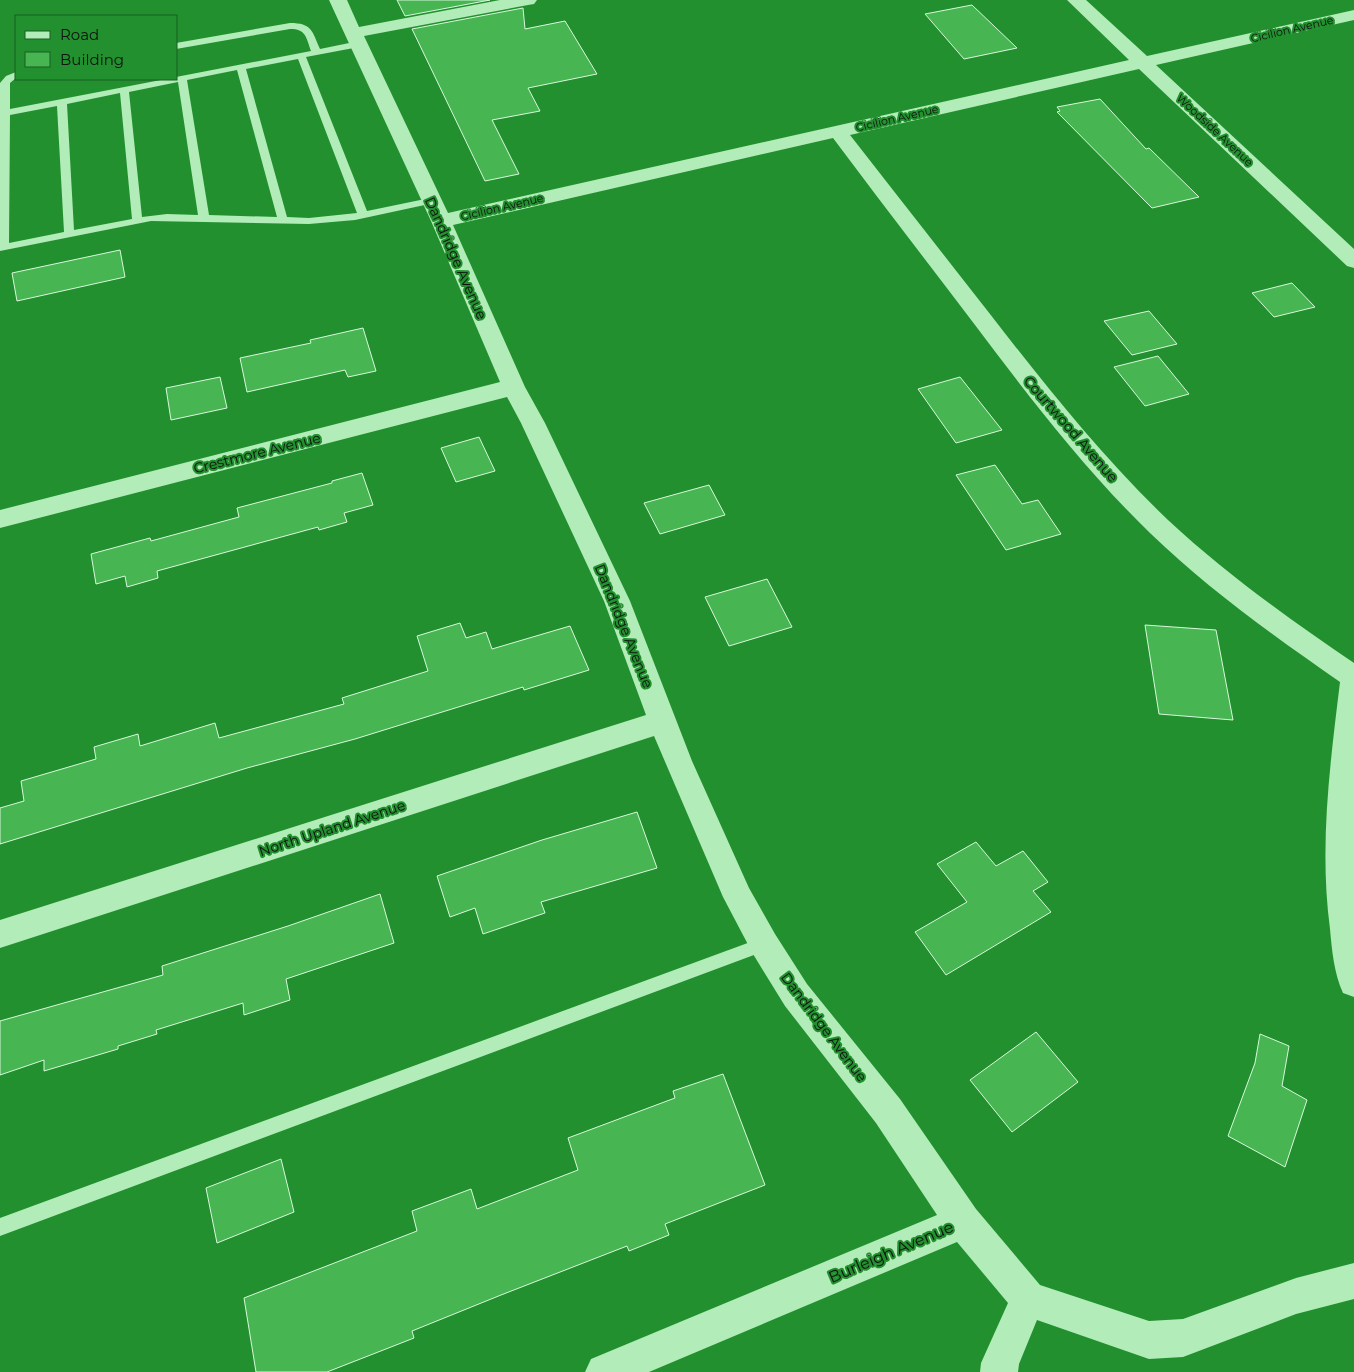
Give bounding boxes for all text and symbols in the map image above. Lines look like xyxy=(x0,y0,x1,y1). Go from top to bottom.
street label: Cicilion Avenue xyxy=(1249,13,1335,45)
legend xyxy=(15,15,178,80)
text: Road xyxy=(60,25,99,44)
text: Building xyxy=(60,50,124,69)
street label: Woodside Avenue xyxy=(1174,91,1256,169)
street label: Cicilion Avenue xyxy=(854,102,940,134)
street label: Cicilion Avenue xyxy=(459,191,545,223)
street label: Dandridge Avenue xyxy=(421,194,491,322)
street label: Courtwood Avenue xyxy=(1020,372,1122,486)
street label: Crestmore Avenue xyxy=(192,428,322,478)
street label: Dandridge Avenue xyxy=(591,561,657,691)
street label: North Upland Avenue xyxy=(257,796,407,860)
street label: Dandridge Avenue xyxy=(777,969,871,1085)
street label: Burleigh Avenue xyxy=(826,1217,956,1287)

